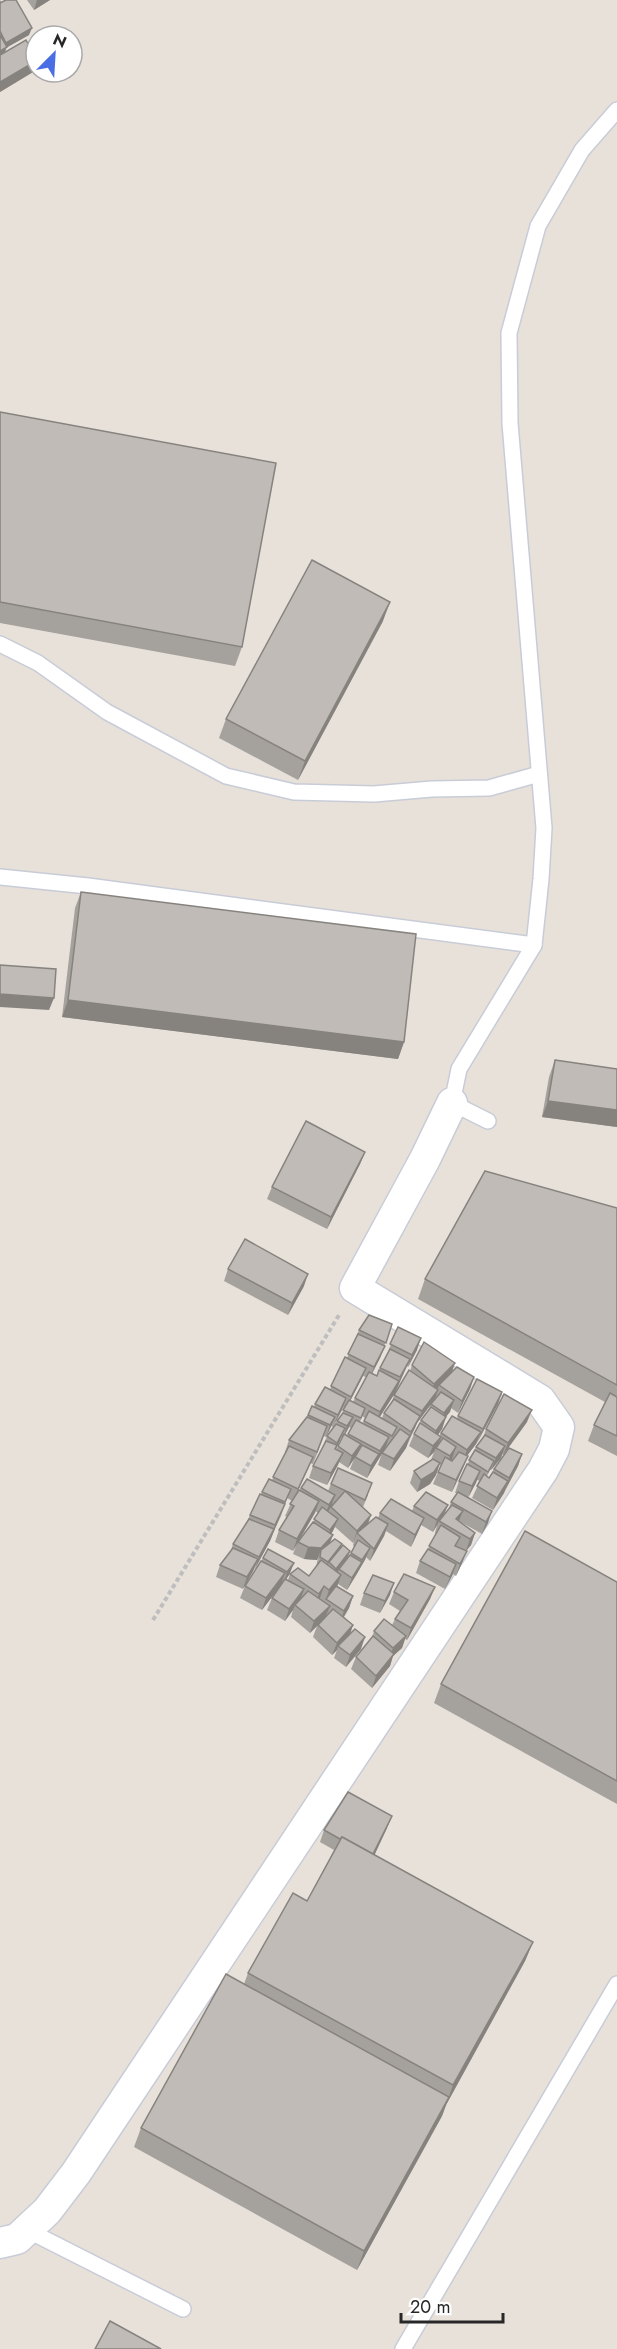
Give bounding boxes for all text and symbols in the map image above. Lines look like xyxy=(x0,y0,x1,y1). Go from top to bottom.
north arrow xyxy=(24,24,84,84)
text: N xyxy=(49,28,70,54)
scale bar xyxy=(401,2286,503,2324)
text: 20 m xyxy=(410,2294,450,2320)

